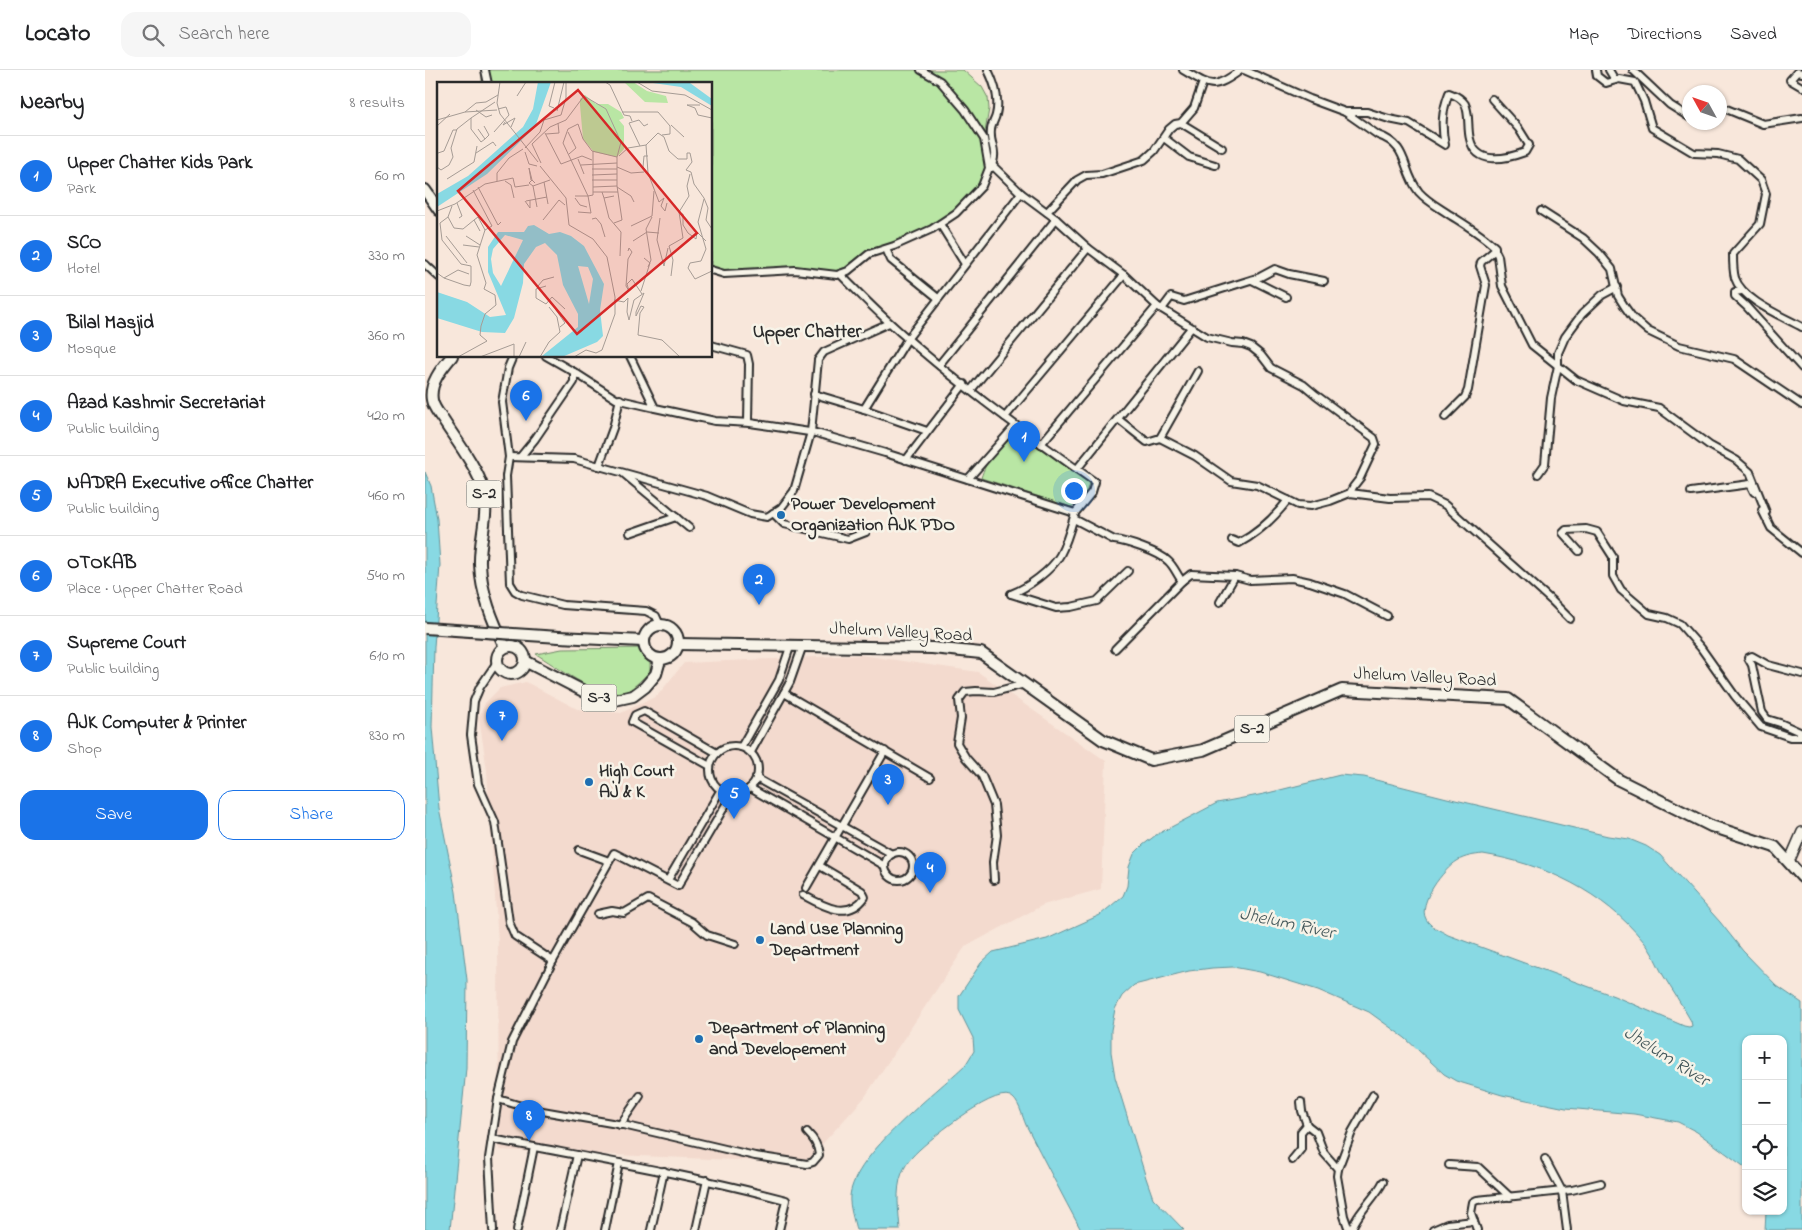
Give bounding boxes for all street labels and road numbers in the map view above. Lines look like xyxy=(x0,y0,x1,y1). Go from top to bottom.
road number: S-2 xyxy=(467,480,501,508)
street label: Jhelum Valley Road xyxy=(829,616,973,650)
street label: Jhelum Valley Road xyxy=(1353,661,1497,695)
road number: S-3 xyxy=(581,684,617,711)
road number: S-2 xyxy=(1235,716,1269,742)

